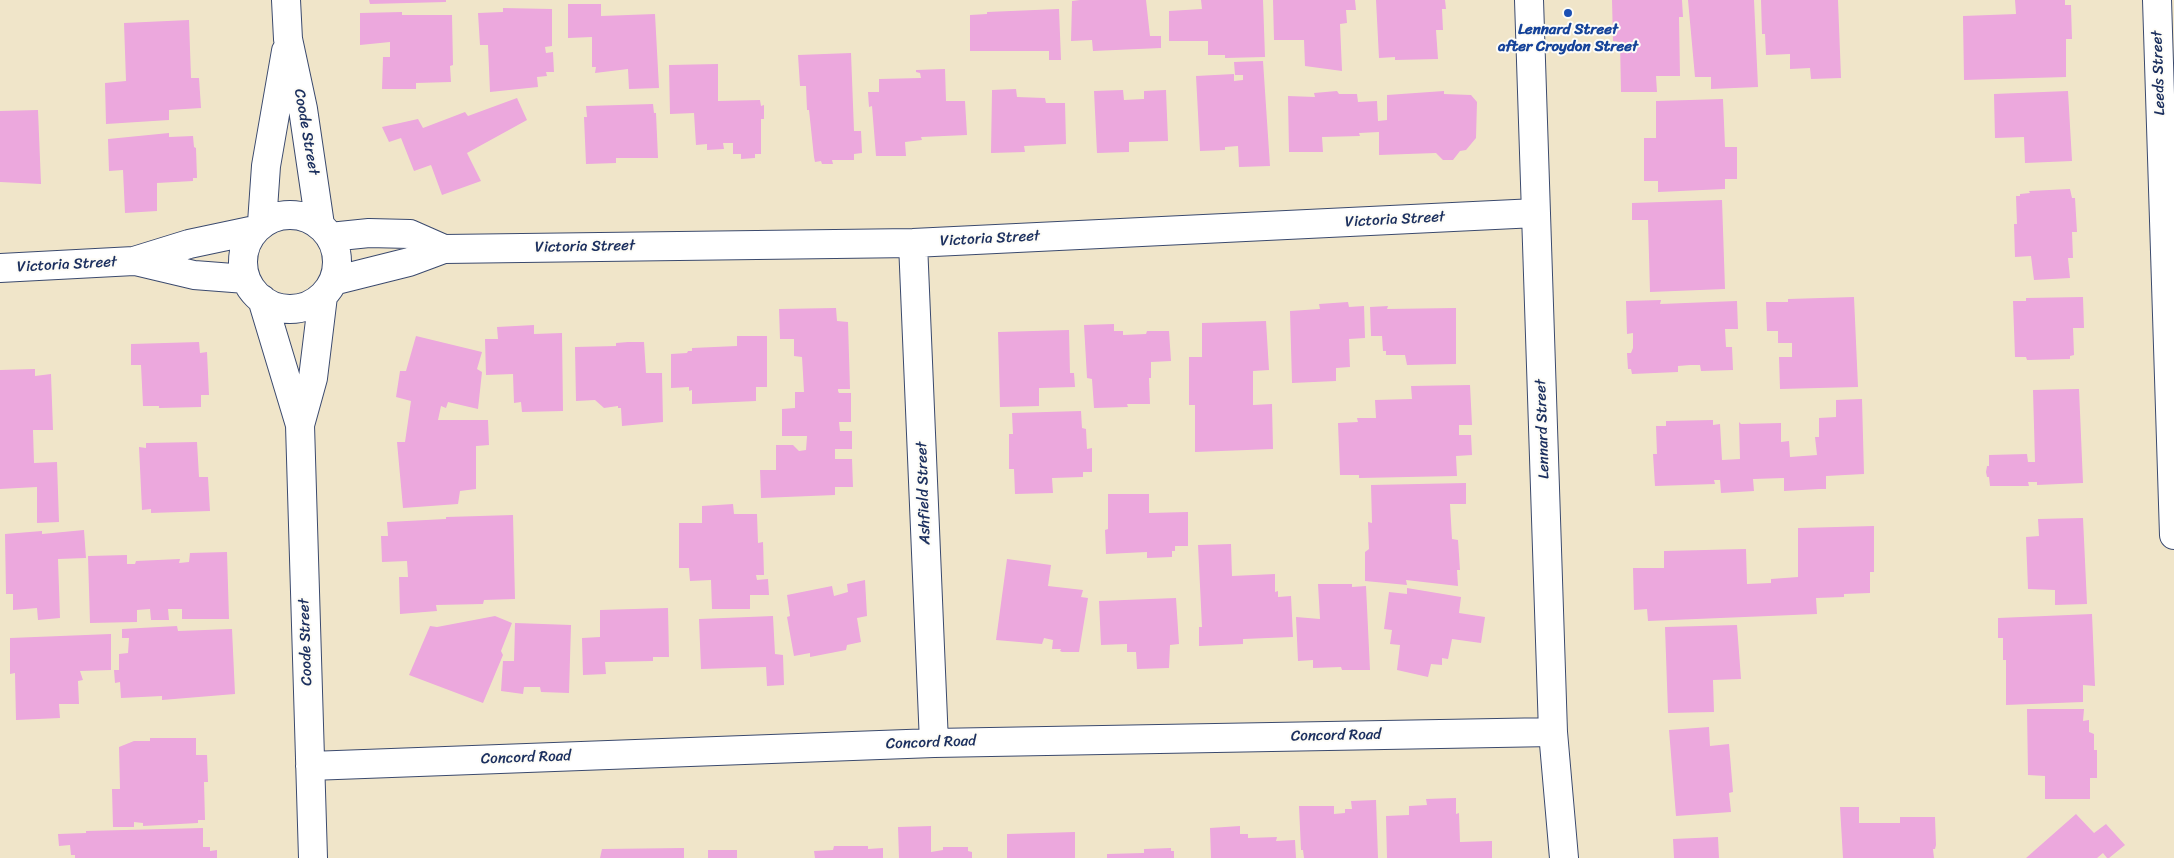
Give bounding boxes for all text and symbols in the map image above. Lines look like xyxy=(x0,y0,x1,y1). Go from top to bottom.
marker: Lennard Street after Croydon Street xyxy=(1562,7,1574,19)
place label: Lennard Street after Croydon Street xyxy=(1498,21,1638,56)
street label: Leeds Street xyxy=(2149,30,2169,116)
street label: Coode Street xyxy=(290,87,322,177)
street label: Victoria Street xyxy=(1345,208,1445,232)
street label: Victoria Street xyxy=(940,227,1040,251)
street label: Victoria Street xyxy=(535,237,635,257)
street label: Victoria Street xyxy=(17,253,117,277)
street label: Lennard Street xyxy=(1532,379,1554,479)
street label: Ashfield Street xyxy=(913,441,935,545)
street label: Coode Street xyxy=(295,598,317,686)
street label: Concord Road xyxy=(1291,726,1381,746)
street label: Concord Road xyxy=(886,732,976,754)
street label: Concord Road xyxy=(481,747,571,769)

